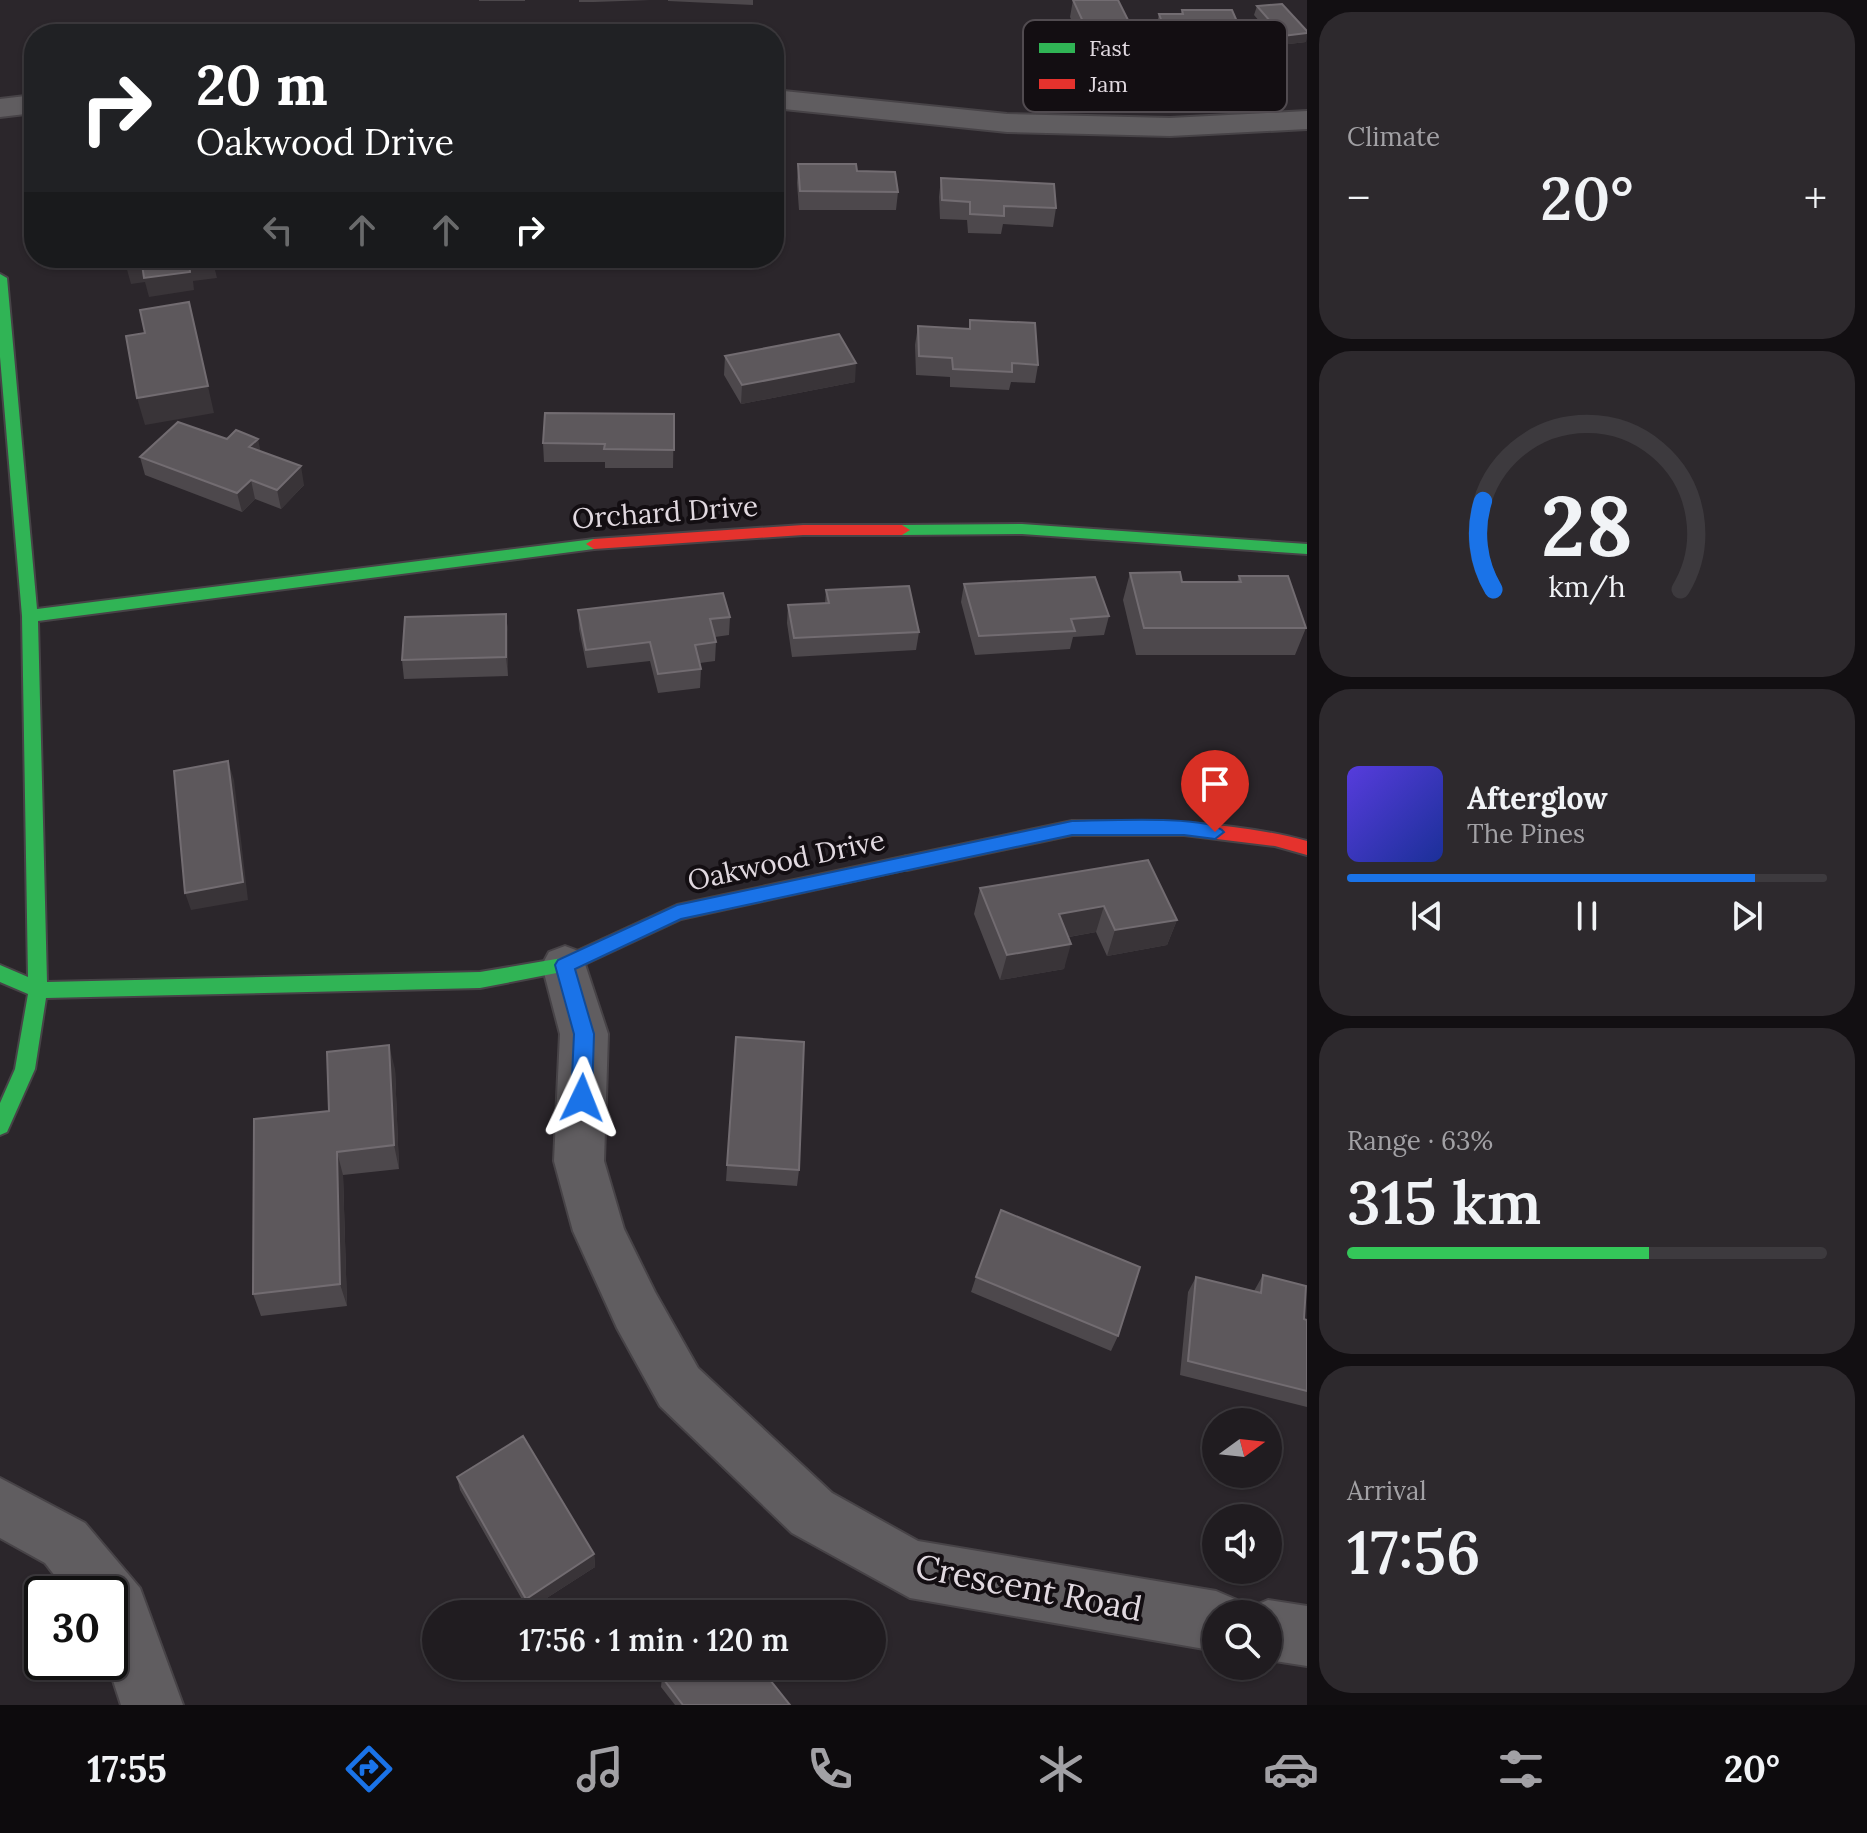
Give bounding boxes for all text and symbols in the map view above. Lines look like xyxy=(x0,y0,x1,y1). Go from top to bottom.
legend xyxy=(1023,20,1287,112)
text: Fast xyxy=(1089,34,1131,62)
text: 20 m xyxy=(196,49,328,120)
icon: right xyxy=(64,56,168,160)
text: Jam xyxy=(1088,70,1128,98)
text: Oakwood Drive xyxy=(196,119,454,165)
text: Climate xyxy=(1347,120,1440,153)
text: 20° xyxy=(1540,160,1634,236)
text: − xyxy=(1347,170,1370,226)
text: + xyxy=(1804,170,1827,226)
icon: left xyxy=(256,208,300,252)
icon: ahead xyxy=(340,208,384,252)
icon: ahead xyxy=(424,208,468,252)
icon: right xyxy=(508,208,552,252)
text: 28 xyxy=(1541,471,1633,578)
street label: Orchard Drive xyxy=(571,488,759,536)
text: km/h xyxy=(1548,568,1626,605)
pin xyxy=(1181,750,1249,832)
icon: arrive xyxy=(1193,762,1237,806)
text: Afterglow xyxy=(1467,779,1608,817)
text: The Pines xyxy=(1467,817,1585,850)
street label: Oakwood Drive xyxy=(684,822,888,898)
icon: previous xyxy=(1405,894,1449,938)
icon: pause xyxy=(1565,894,1609,938)
icon: next xyxy=(1725,894,1769,938)
position arrow xyxy=(540,1056,624,1140)
text: Range · 63% xyxy=(1347,1124,1493,1157)
text: 315 km xyxy=(1347,1164,1542,1240)
north arrow xyxy=(1202,1408,1282,1488)
map controls xyxy=(1202,1408,1282,1680)
text: Arrival xyxy=(1347,1474,1426,1507)
button: sound xyxy=(1202,1504,1282,1584)
text: 17:56 xyxy=(1347,1514,1481,1590)
street label: Crescent Road xyxy=(912,1544,1146,1630)
speed limit sign: 30 xyxy=(24,1576,128,1680)
button: search xyxy=(1202,1600,1282,1680)
text: 17:56 · 1 min · 120 m xyxy=(519,1621,789,1659)
icon: directions xyxy=(341,1741,397,1797)
icon: music xyxy=(572,1741,628,1797)
icon: phone xyxy=(802,1741,858,1797)
icon: climate xyxy=(1033,1741,1089,1797)
icon: car xyxy=(1263,1741,1319,1797)
icon: filters xyxy=(1493,1741,1549,1797)
text: 17:55 xyxy=(87,1746,167,1792)
text: 20° xyxy=(1724,1746,1780,1792)

